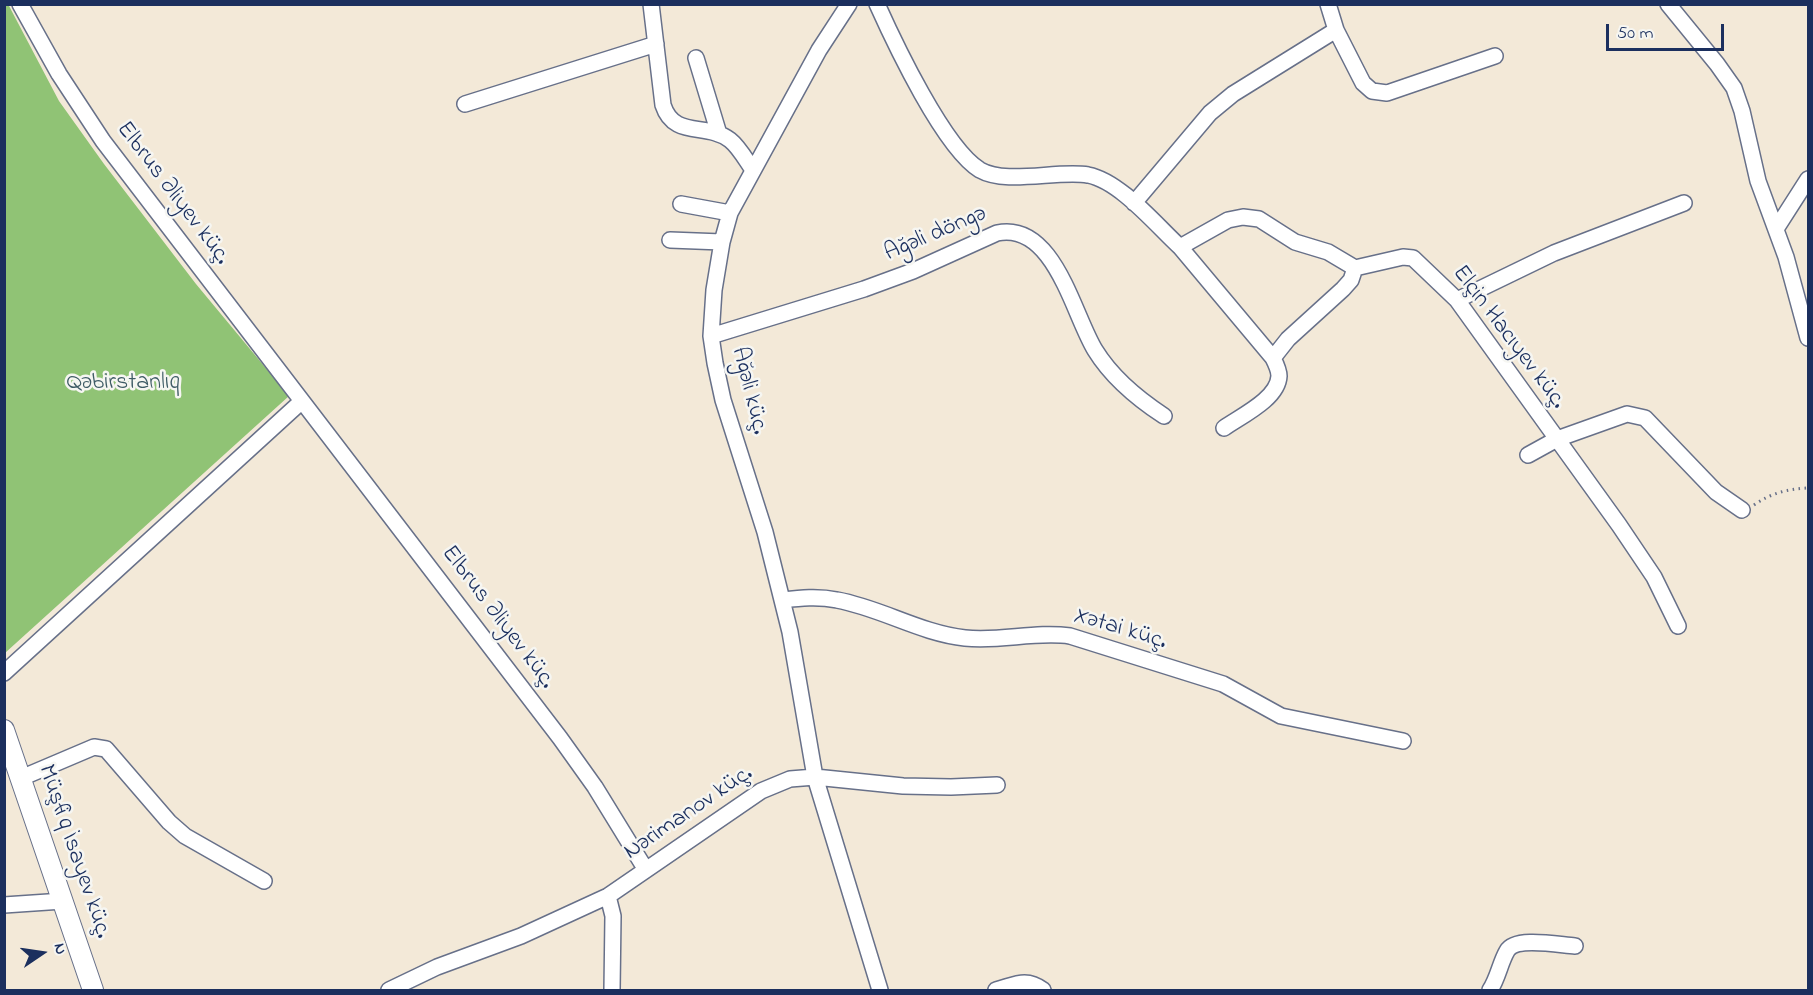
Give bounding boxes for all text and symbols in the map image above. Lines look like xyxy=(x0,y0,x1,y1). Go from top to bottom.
scale bar xyxy=(1609,12,1728,50)
text: 50 m xyxy=(1617,21,1654,47)
street label: Elbrus Əliyev küç. xyxy=(109,117,235,271)
street label: Ağəli döngə xyxy=(881,201,991,269)
street label: Elçin Hacıyev küç. xyxy=(1445,261,1571,415)
street label: Ağəli küç. xyxy=(723,344,773,438)
park label: Qəbirstanlıq xyxy=(67,370,179,398)
street label: Elbrus Əliyev küç. xyxy=(434,541,560,695)
street label: Xətai küç. xyxy=(1070,602,1170,658)
street label: Nərimanov küç. xyxy=(619,760,759,868)
street label: Müşfiq İsayev küç. xyxy=(30,761,116,943)
north arrow xyxy=(12,923,72,983)
text: N xyxy=(47,941,72,957)

